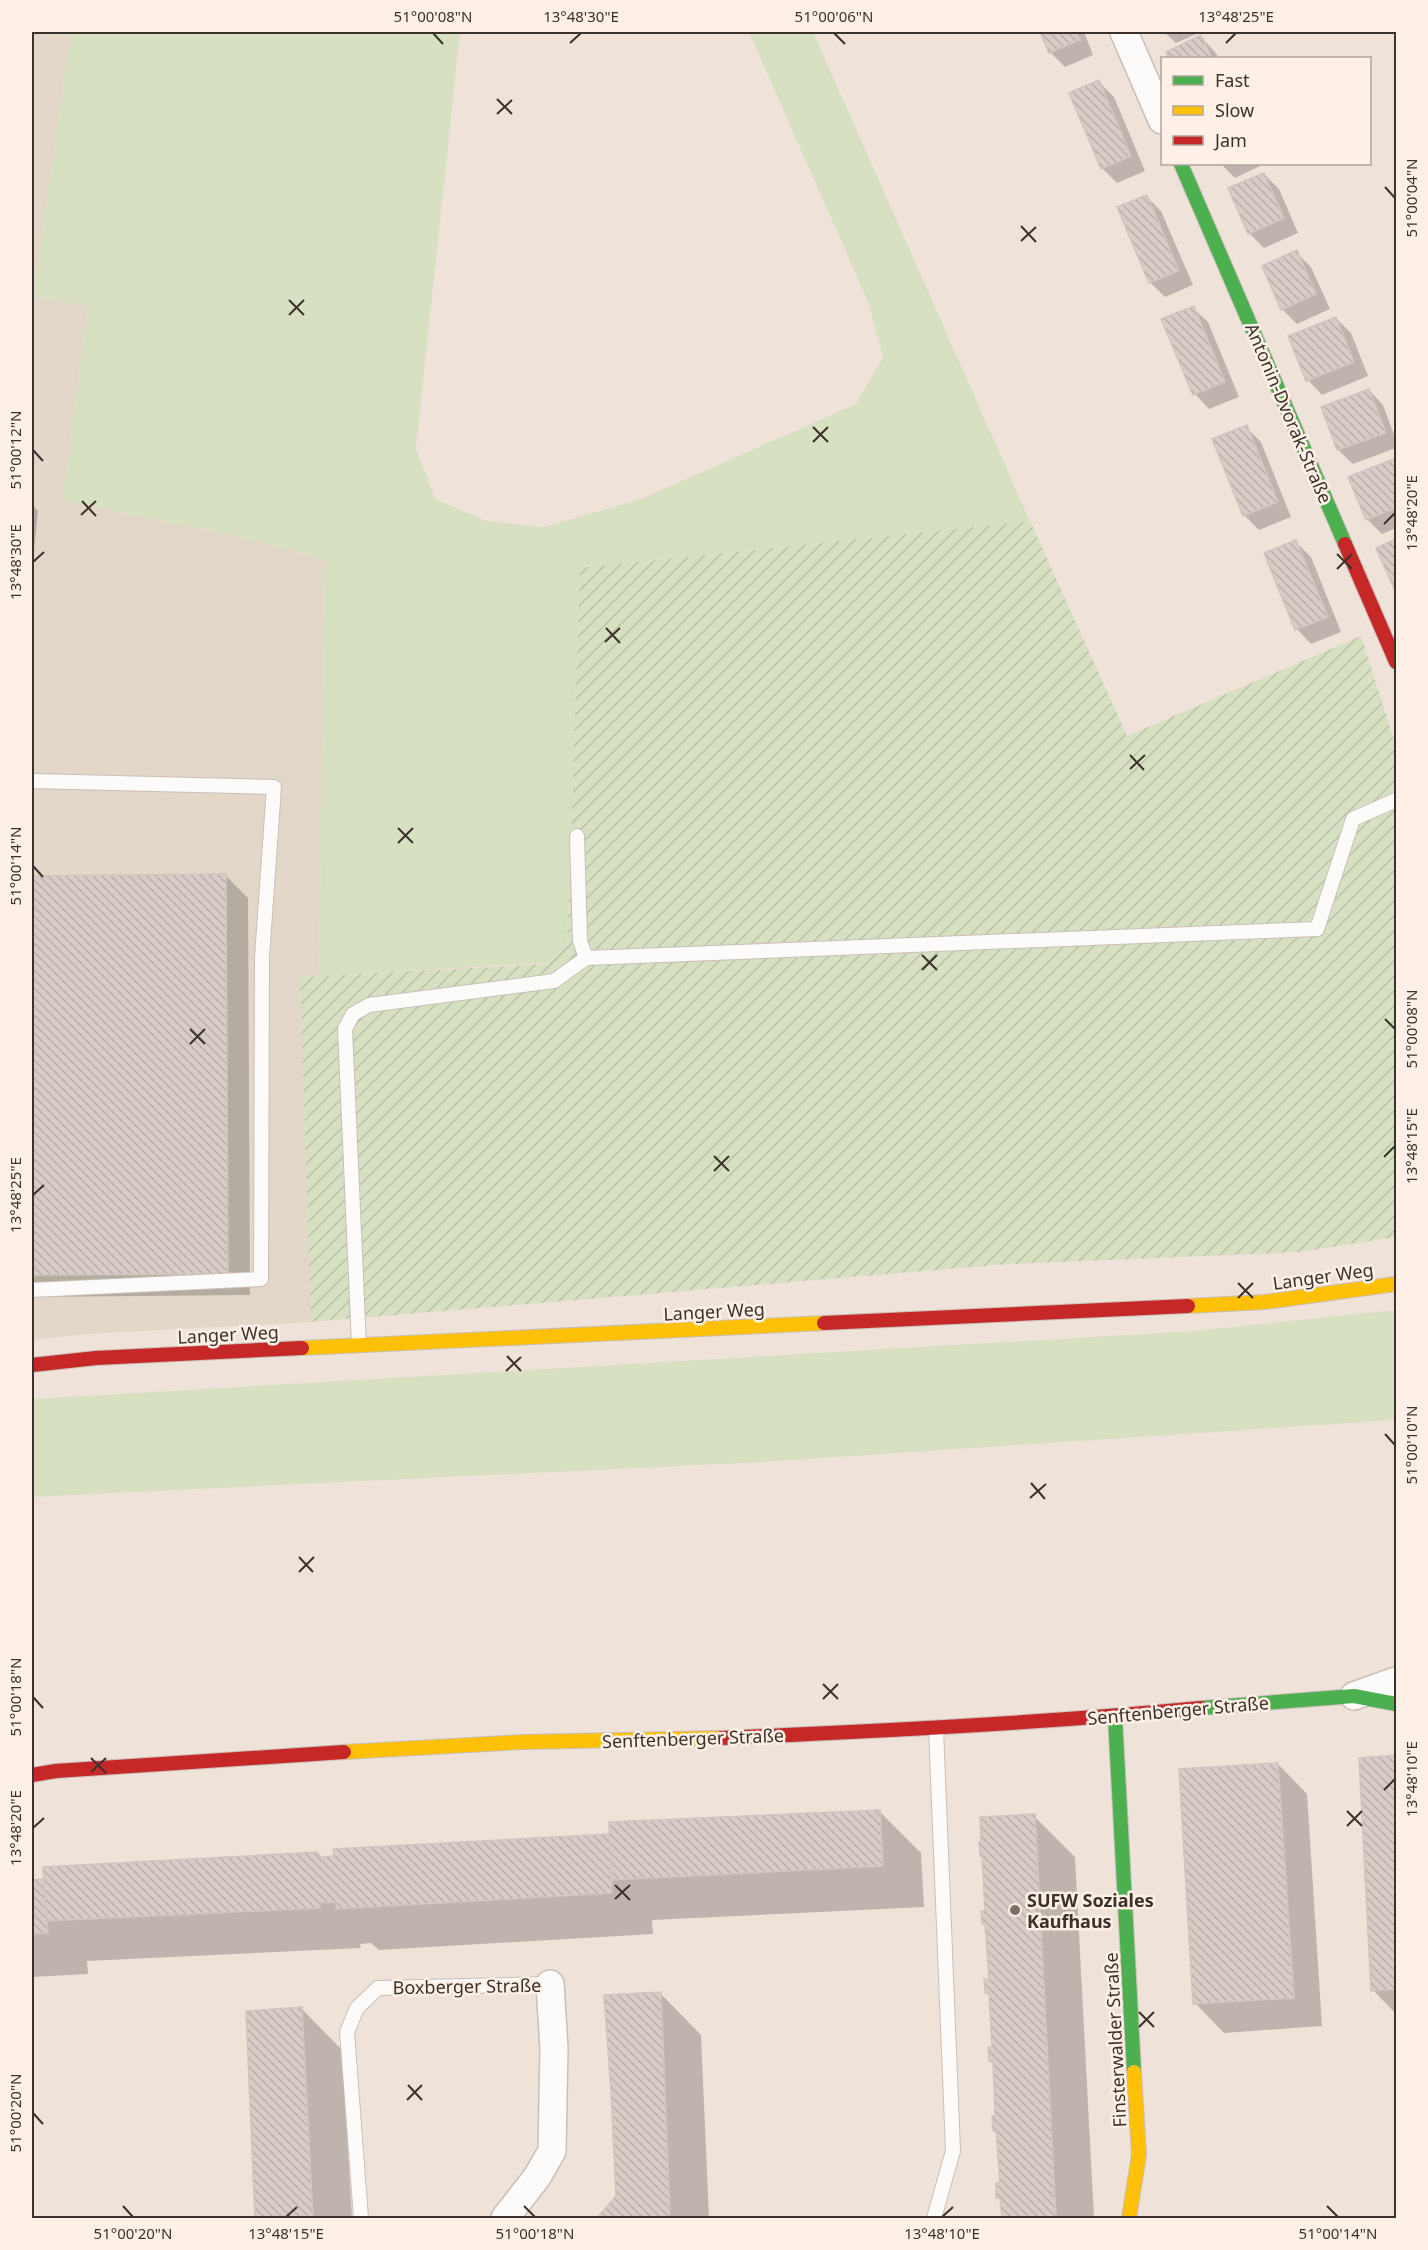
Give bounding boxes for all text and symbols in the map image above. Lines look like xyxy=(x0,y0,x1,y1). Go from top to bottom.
text: 51°00'08"N xyxy=(394,6,472,26)
text: 13°48'30"E xyxy=(543,6,619,26)
text: 51°00'06"N xyxy=(795,6,873,26)
text: 13°48'25"E xyxy=(1198,6,1274,26)
legend xyxy=(1161,57,1371,165)
text: Fast xyxy=(1215,68,1250,92)
text: Slow xyxy=(1215,98,1254,122)
text: Jam xyxy=(1213,128,1247,152)
text: 51°00'04"N xyxy=(1401,159,1421,237)
street label: Antonin-Dvorak-Straße xyxy=(1240,319,1338,507)
text: 51°00'12"N xyxy=(5,411,25,489)
text: 13°48'20"E xyxy=(1401,475,1421,551)
text: 13°48'30"E xyxy=(5,524,25,600)
text: 51°00'14"N xyxy=(5,827,25,905)
text: 51°00'08"N xyxy=(1401,990,1421,1068)
text: 13°48'15"E xyxy=(1401,1108,1421,1184)
text: 13°48'25"E xyxy=(5,1157,25,1233)
street label: Langer Weg xyxy=(1271,1257,1375,1295)
street label: Langer Weg xyxy=(663,1296,765,1326)
street label: Langer Weg xyxy=(177,1319,279,1349)
text: 51°00'10"N xyxy=(1401,1406,1421,1484)
text: 51°00'18"N xyxy=(5,1658,25,1736)
street label: Senftenberger Straße xyxy=(1086,1690,1270,1730)
street label: Senftenberger Straße xyxy=(602,1723,784,1753)
text: 13°48'10"E xyxy=(1401,1741,1421,1817)
text: 13°48'20"E xyxy=(5,1790,25,1866)
place label: SUFW Soziales Kaufhaus xyxy=(1027,1888,1154,1933)
marker: SUFW Soziales Kaufhaus xyxy=(1008,1903,1022,1917)
street label: Finsterwalder Straße xyxy=(1098,1952,1132,2128)
street label: Boxberger Straße xyxy=(392,1973,542,1999)
text: 51°00'20"N xyxy=(5,2074,25,2152)
text: 51°00'20"N xyxy=(94,2223,172,2243)
text: 13°48'15"E xyxy=(248,2223,324,2243)
text: 51°00'18"N xyxy=(496,2223,574,2243)
text: 13°48'10"E xyxy=(904,2223,980,2243)
text: 51°00'14"N xyxy=(1299,2223,1377,2243)

